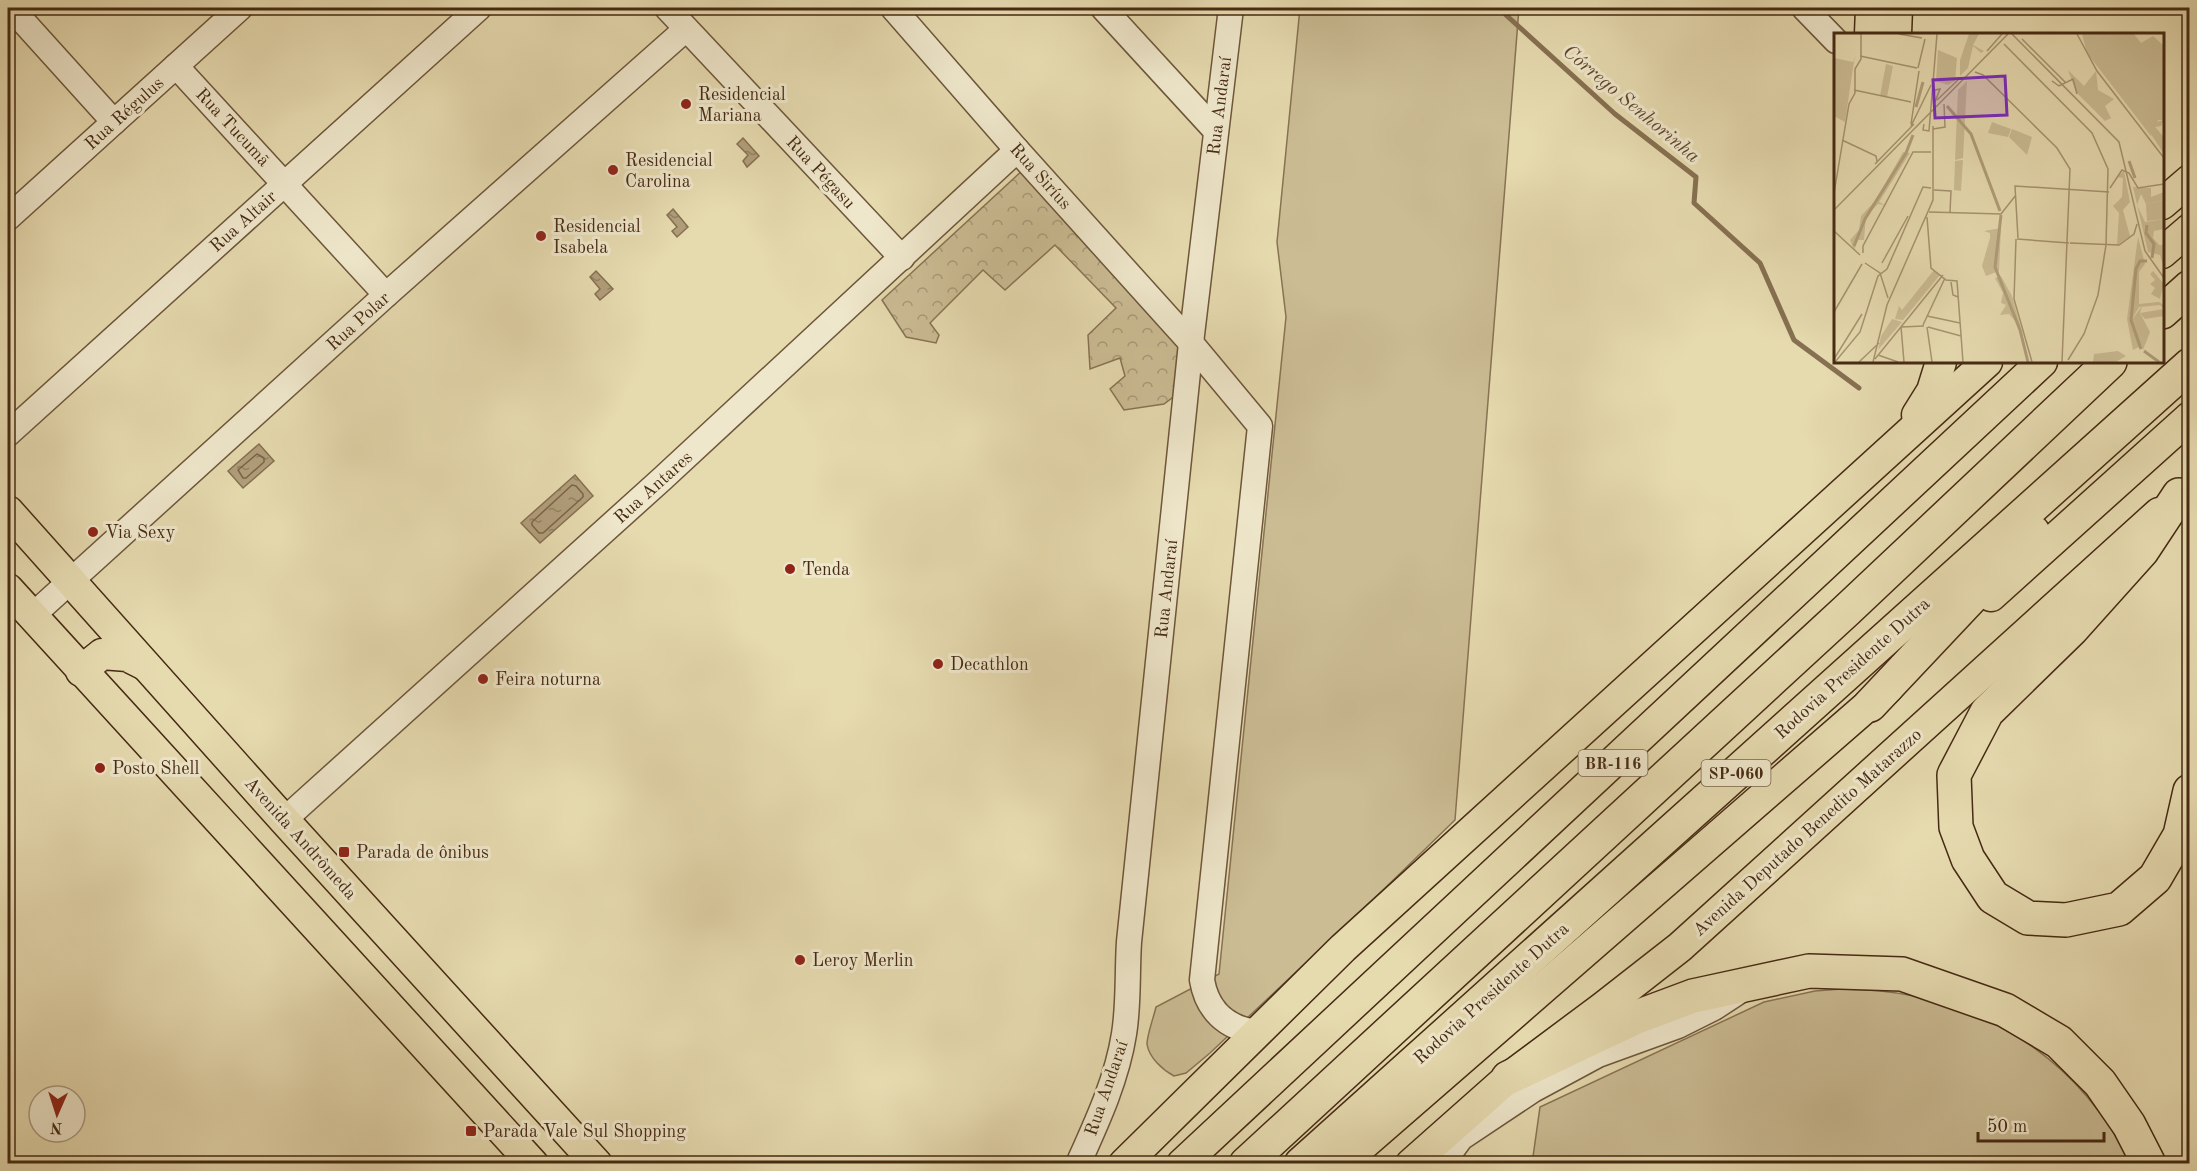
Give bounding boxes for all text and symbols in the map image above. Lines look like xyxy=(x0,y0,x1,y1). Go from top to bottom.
inset map xyxy=(1834,33,2164,363)
water label: Córrego Senhorinha xyxy=(1559,42,1703,168)
street label: Rua Andaraí xyxy=(1205,56,1235,157)
street label: Rua Régulus xyxy=(82,74,168,154)
street label: Rua Tucumã xyxy=(192,85,273,170)
place label: Residencial Mariana xyxy=(698,86,786,125)
marker: Residencial Mariana xyxy=(679,97,693,111)
street label: Rua Pégasu xyxy=(782,133,859,213)
street label: Rua Siríus xyxy=(1006,140,1075,213)
place label: Residencial Carolina xyxy=(625,152,713,191)
marker: Residencial Carolina xyxy=(606,163,620,177)
street label: Rua Altair xyxy=(207,187,281,256)
place label: Residencial Isabela xyxy=(553,218,641,257)
marker: Residencial Isabela xyxy=(534,229,548,243)
street label: Rua Polar xyxy=(324,289,394,354)
street label: Rua Antares xyxy=(611,448,696,527)
place label: Via Sexy xyxy=(105,524,176,542)
marker: Via Sexy xyxy=(86,525,100,539)
street label: Rua Andaraí xyxy=(1153,539,1181,639)
place label: Tenda xyxy=(802,561,850,579)
marker: Tenda xyxy=(783,562,797,576)
street label: Rodovia Presidente Dutra xyxy=(1772,595,1934,743)
place label: Decathlon xyxy=(950,656,1029,674)
marker: Decathlon xyxy=(931,657,945,671)
place label: Feira noturna xyxy=(495,671,601,689)
marker: Feira noturna xyxy=(476,672,490,686)
street label: Avenida Deputado Benedito Matarazzo xyxy=(1690,725,1925,940)
road number: BR-116 xyxy=(1578,750,1648,776)
place label: Posto Shell xyxy=(112,760,199,778)
road number: SP-060 xyxy=(1702,760,1770,786)
marker: Posto Shell xyxy=(93,761,107,775)
street label: Avenida Andrômeda xyxy=(241,774,360,903)
place label: Parada de ônibus xyxy=(356,844,489,862)
marker: Parada de ônibus xyxy=(337,845,351,859)
street label: Rodovia Presidente Dutra xyxy=(1411,920,1573,1068)
place label: Leroy Merlin xyxy=(812,952,914,970)
marker: Leroy Merlin xyxy=(793,953,807,967)
street label: Rua Andaraí xyxy=(1082,1038,1132,1138)
north arrow xyxy=(27,1084,87,1144)
scale bar xyxy=(1978,1105,2104,1143)
text: 50 m xyxy=(1987,1118,2027,1136)
text: N xyxy=(49,1119,63,1135)
place label: Parada Vale Sul Shopping xyxy=(483,1123,686,1141)
marker: Parada Vale Sul Shopping xyxy=(464,1124,478,1138)

